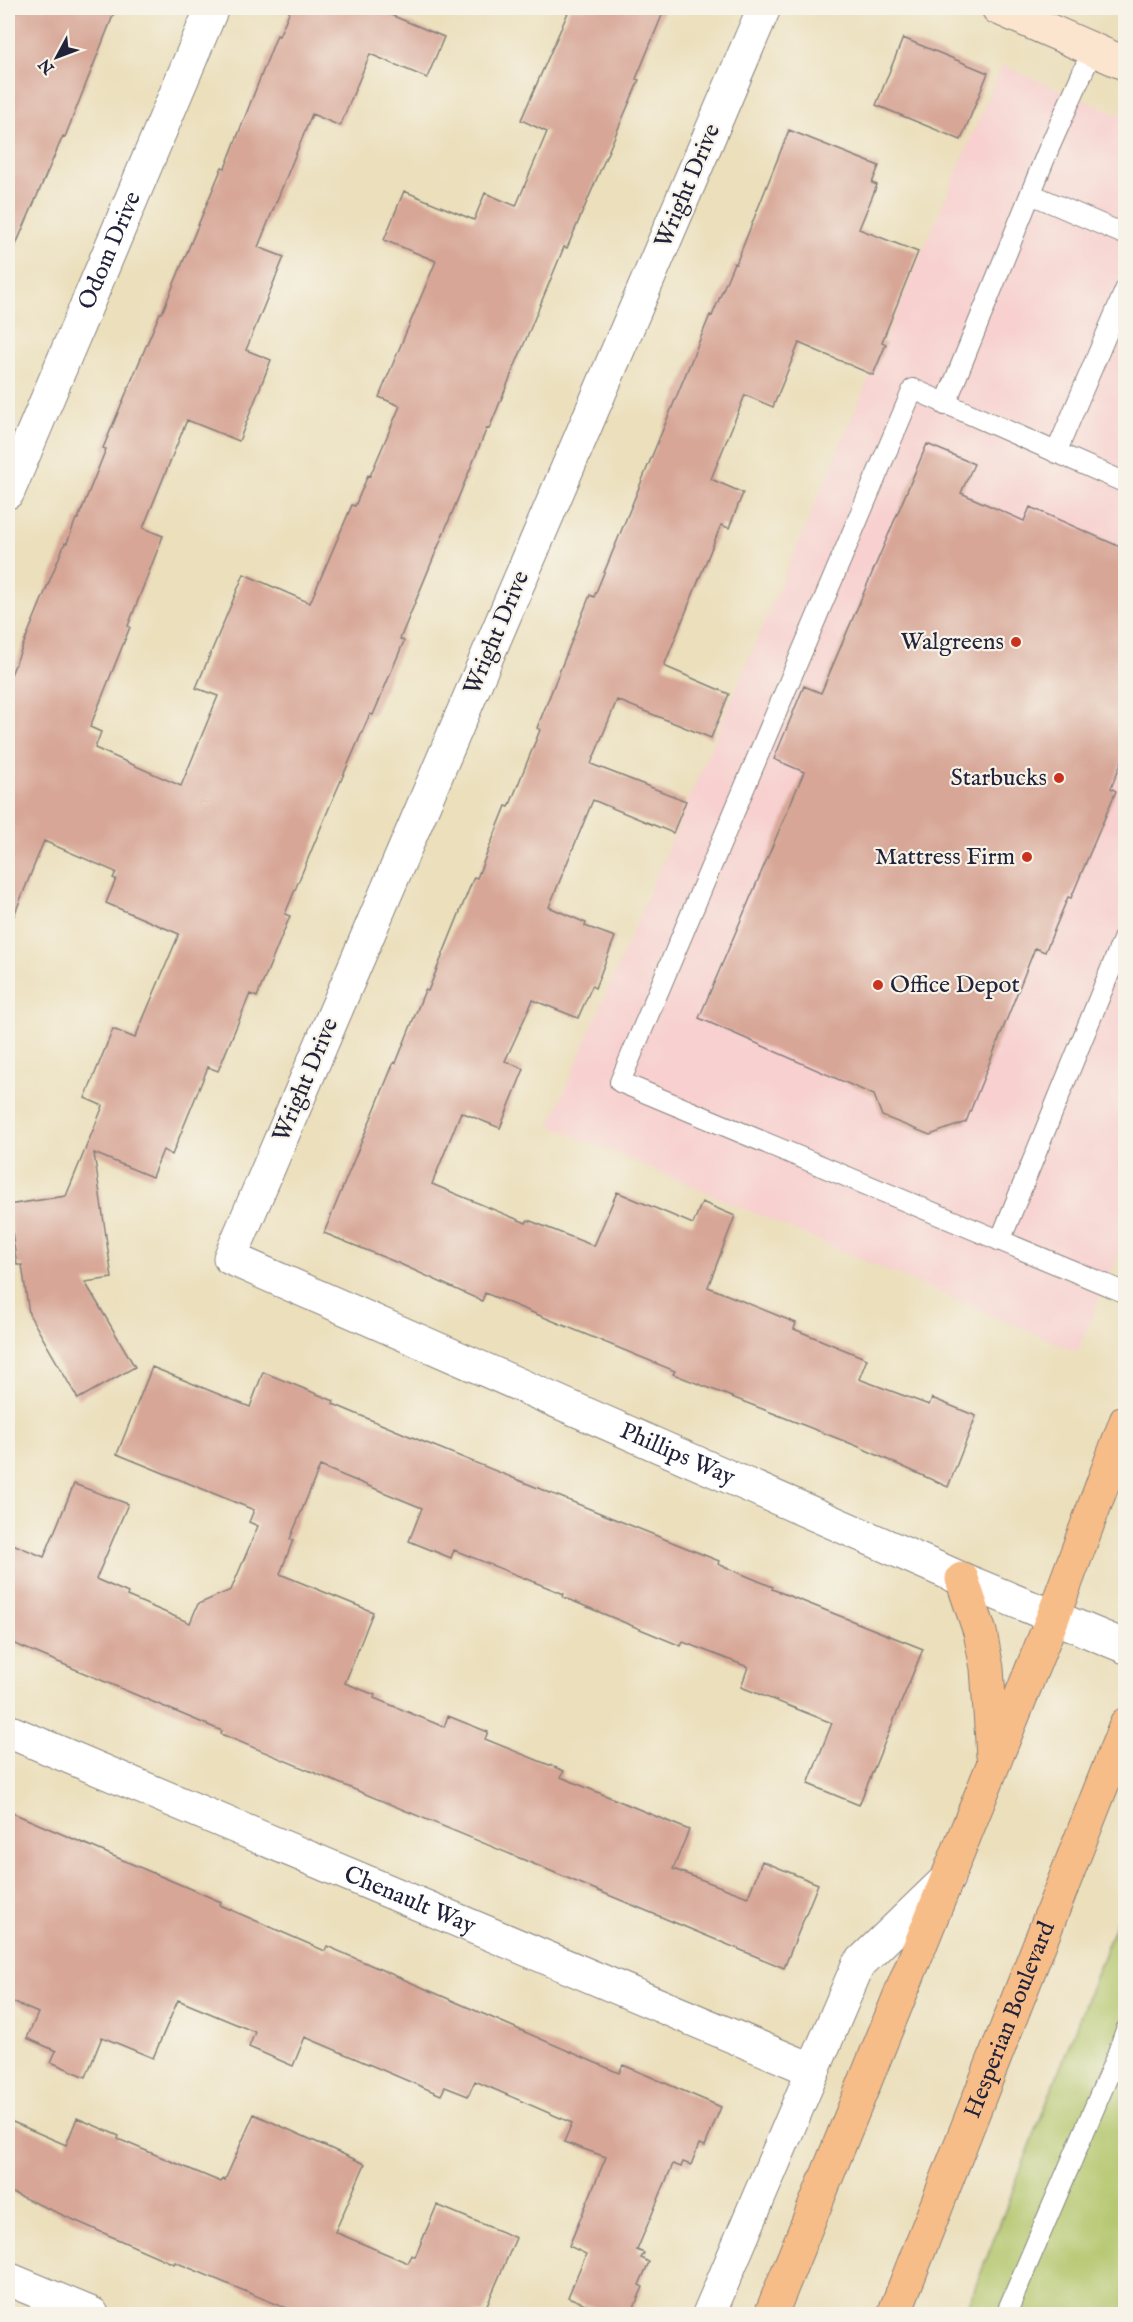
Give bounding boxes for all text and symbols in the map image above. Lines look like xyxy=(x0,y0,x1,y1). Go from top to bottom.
north arrow xyxy=(27,27,87,87)
text: N xyxy=(35,54,60,78)
street label: Wright Drive xyxy=(648,119,728,253)
street label: Odom Drive xyxy=(71,187,148,314)
street label: Wright Drive xyxy=(457,566,537,700)
place label: Walgreens xyxy=(901,627,1004,658)
marker: Walgreens xyxy=(1009,635,1023,649)
place label: Starbucks xyxy=(951,763,1047,794)
marker: Starbucks xyxy=(1052,771,1066,785)
place label: Mattress Firm xyxy=(875,842,1015,873)
marker: Mattress Firm xyxy=(1020,850,1034,864)
place label: Office Depot xyxy=(890,970,1020,1001)
marker: Office Depot xyxy=(871,978,885,992)
street label: Wright Drive xyxy=(266,1013,346,1147)
street label: Phillips Way xyxy=(615,1415,740,1493)
street label: Chenault Way xyxy=(339,1859,480,1942)
street label: Hesperian Boulevard xyxy=(957,1917,1062,2123)

